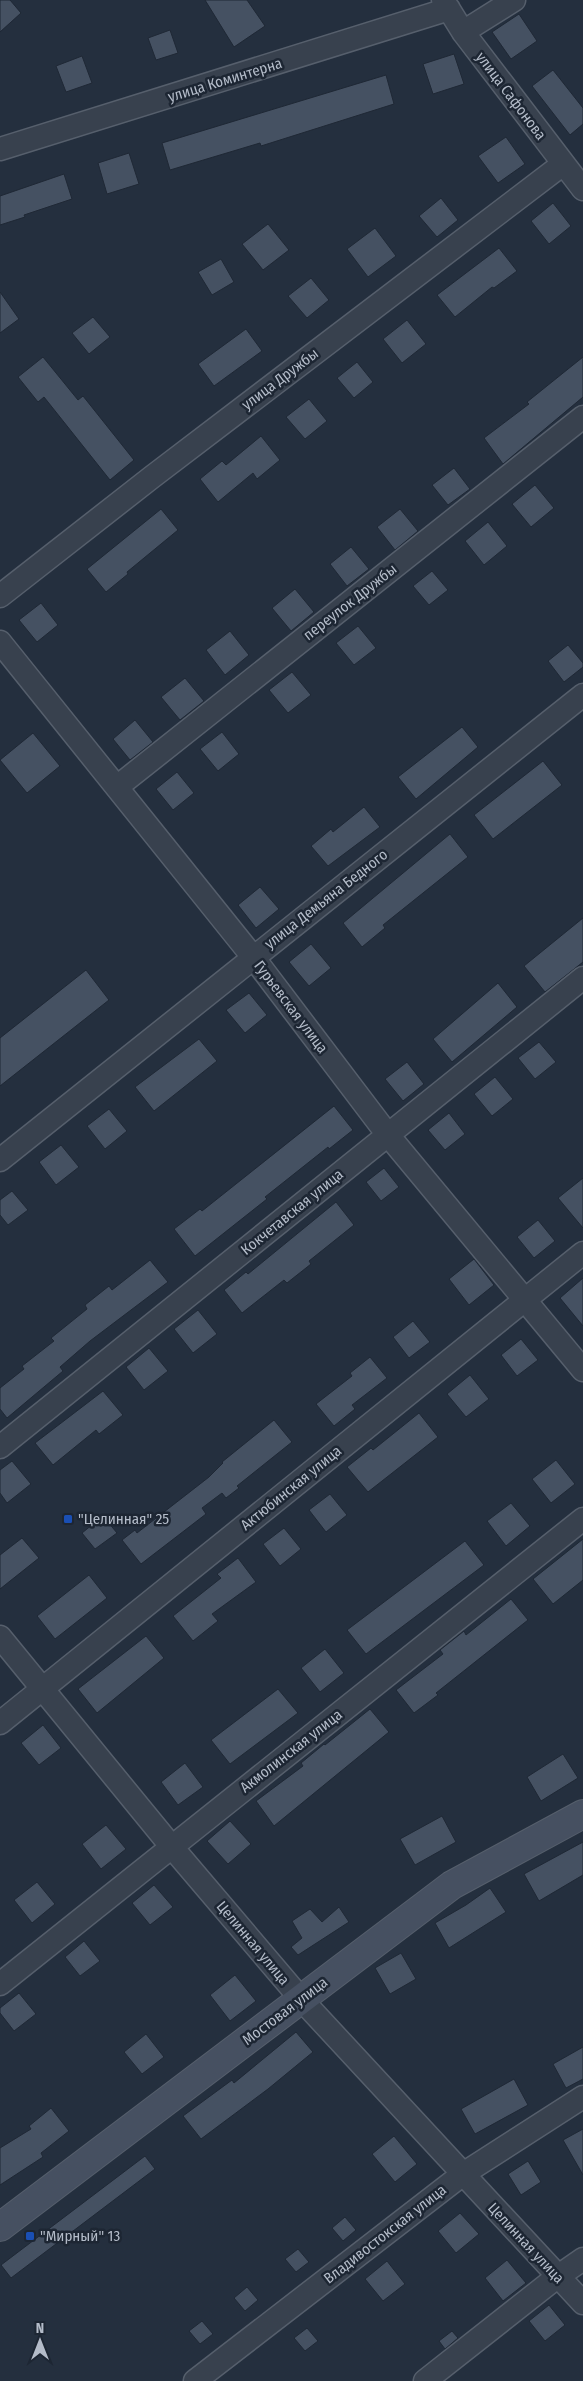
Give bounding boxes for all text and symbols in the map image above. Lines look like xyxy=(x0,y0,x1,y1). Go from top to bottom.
street label: улица Сафонова xyxy=(472,48,550,144)
street label: улица Коминтерна xyxy=(166,54,284,106)
street label: улица Дружбы xyxy=(238,344,322,414)
street label: переулок Дружбы xyxy=(300,560,400,644)
street label: улица Демьяна Бедного xyxy=(261,845,391,953)
street label: Гурьевская улица xyxy=(250,957,332,1057)
street label: Кокчетавская улица xyxy=(237,1165,347,1259)
street label: Актюбинская улица xyxy=(237,1442,345,1534)
place label: "Целинная" 25 xyxy=(78,1510,169,1528)
marker: "Целинная" 25 xyxy=(62,1513,74,1525)
street label: Акмолинская улица xyxy=(236,1706,346,1796)
street label: Целинная улица xyxy=(213,1897,293,1989)
street label: Мостовая улица xyxy=(239,1973,331,2049)
street label: Владивостокская улица xyxy=(320,2181,450,2287)
street label: Целинная улица xyxy=(484,2199,568,2287)
place label: "Мирный" 13 xyxy=(40,2227,120,2245)
marker: "Мирный" 13 xyxy=(24,2230,36,2242)
north arrow xyxy=(15,2316,65,2366)
text: N xyxy=(36,2320,44,2337)

